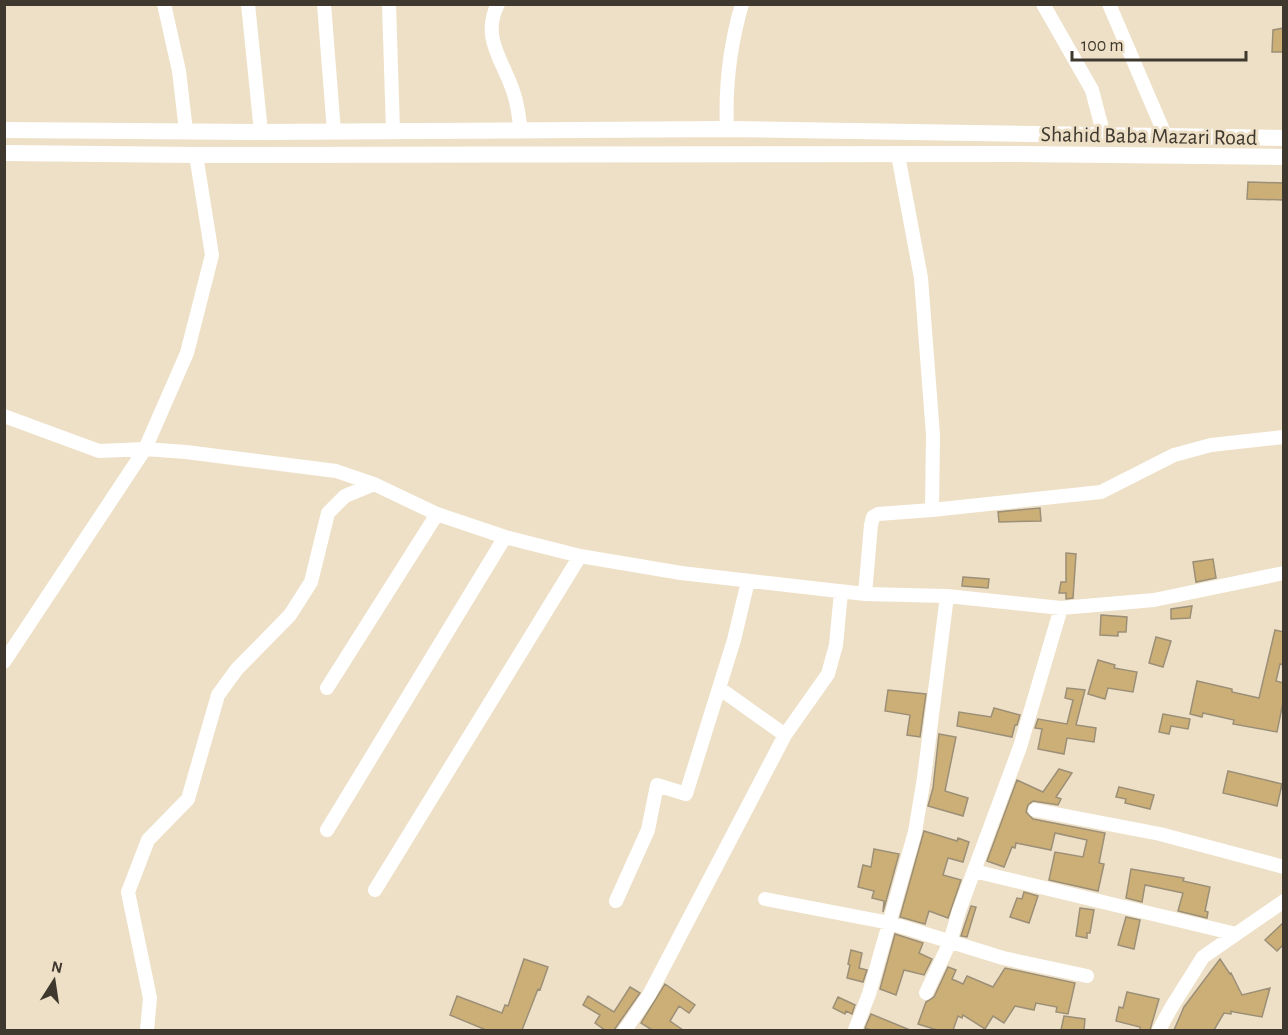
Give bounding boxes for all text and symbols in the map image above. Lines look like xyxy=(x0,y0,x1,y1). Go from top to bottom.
scale bar xyxy=(1072,24,1246,62)
text: 100 m xyxy=(1081,37,1124,55)
street label: Shahid Baba Mazari Road xyxy=(1040,123,1258,149)
north arrow xyxy=(24,951,84,1011)
text: N xyxy=(50,958,64,976)

